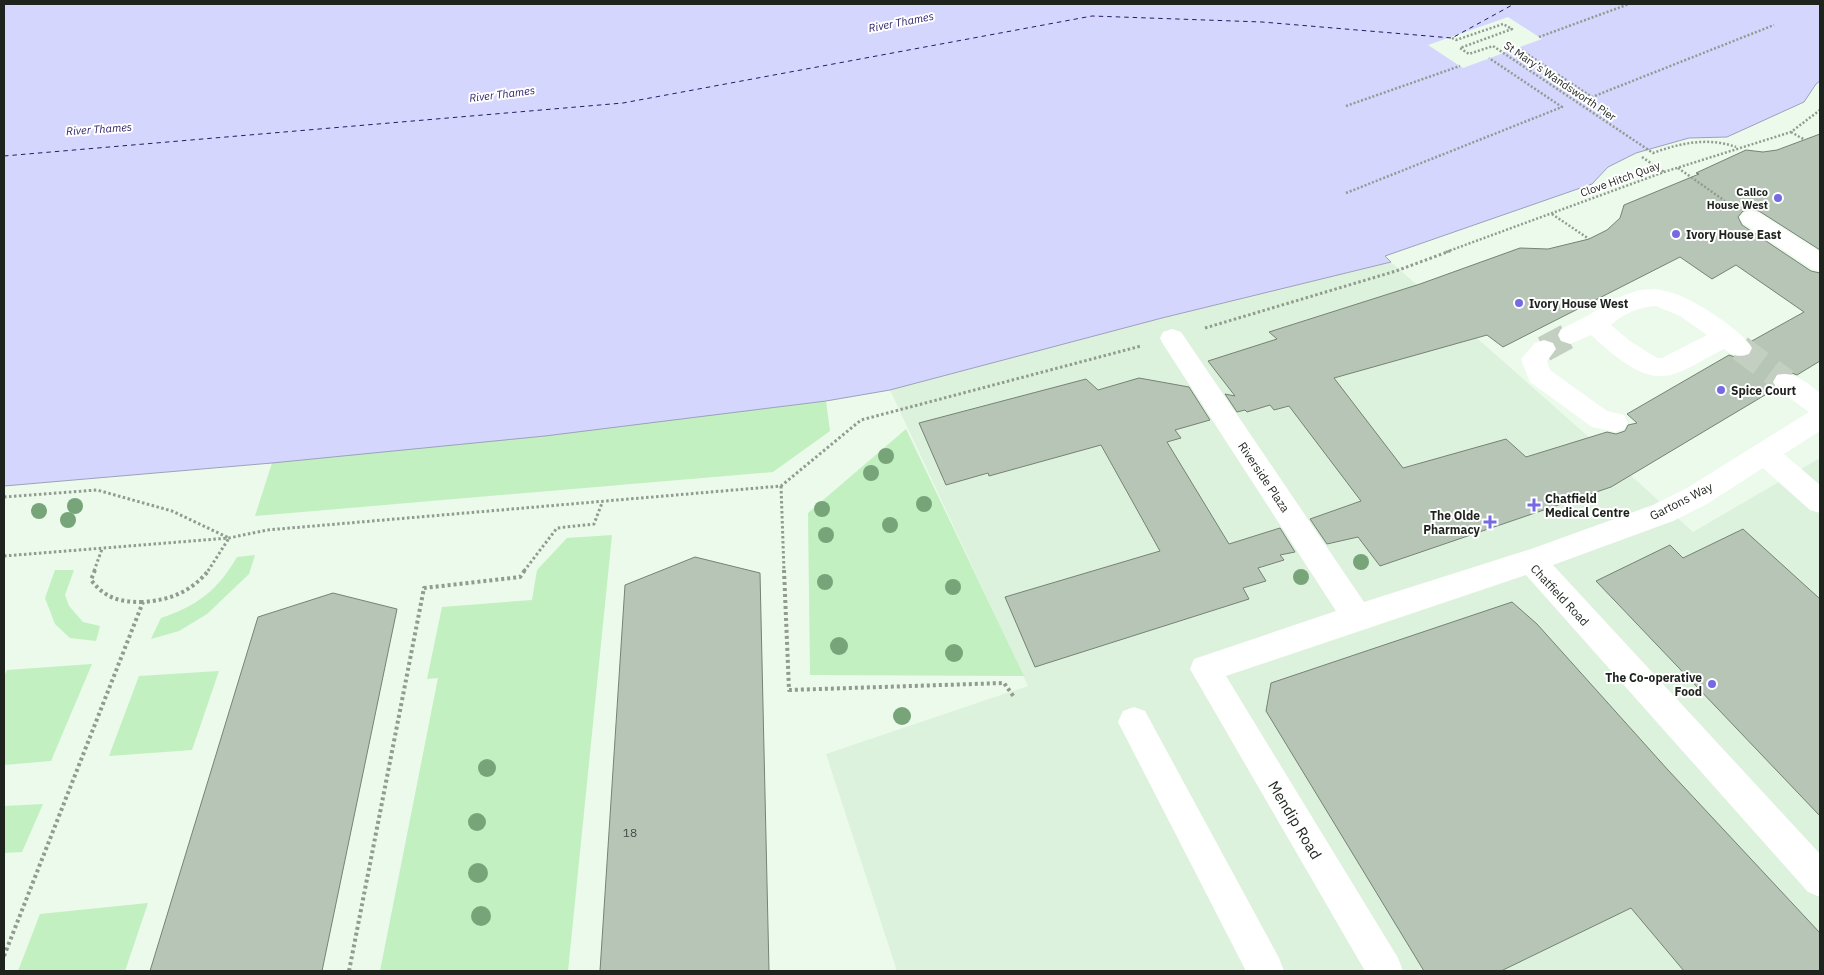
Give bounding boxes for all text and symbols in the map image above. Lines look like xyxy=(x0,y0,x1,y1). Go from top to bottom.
water label: River Thames xyxy=(867,9,935,35)
street label: St Mary’s Wandsworth Pier xyxy=(1501,38,1619,124)
water label: River Thames xyxy=(468,83,536,105)
water label: River Thames xyxy=(66,120,132,138)
street label: Clove Hitch Quay xyxy=(1578,158,1662,200)
place label: Calico House West xyxy=(1707,185,1768,212)
marker: Calico House West xyxy=(1772,192,1784,204)
place label: Ivory House East xyxy=(1686,227,1782,242)
marker: Ivory House East xyxy=(1670,228,1682,240)
place label: Ivory House West xyxy=(1529,296,1629,311)
marker: Ivory House West xyxy=(1513,297,1525,309)
place label: Spice Court xyxy=(1731,383,1797,398)
marker: Spice Court xyxy=(1715,384,1727,396)
street label: Riverside Plaza xyxy=(1235,439,1293,516)
street label: Gartons Way xyxy=(1647,479,1715,523)
place label: Chatfield Medical Centre xyxy=(1545,491,1630,520)
marker: Chatfield Medical Centre xyxy=(1527,498,1541,512)
place label: The Olde Pharmacy xyxy=(1423,508,1481,537)
marker: The Olde Pharmacy xyxy=(1484,516,1496,528)
street label: Chatfield Road xyxy=(1528,561,1592,629)
place label: The Co-operative Food xyxy=(1605,670,1702,699)
marker: The Co-operative Food xyxy=(1706,678,1718,690)
street label: Mendip Road xyxy=(1264,777,1326,863)
house number: 18 xyxy=(623,825,637,840)

